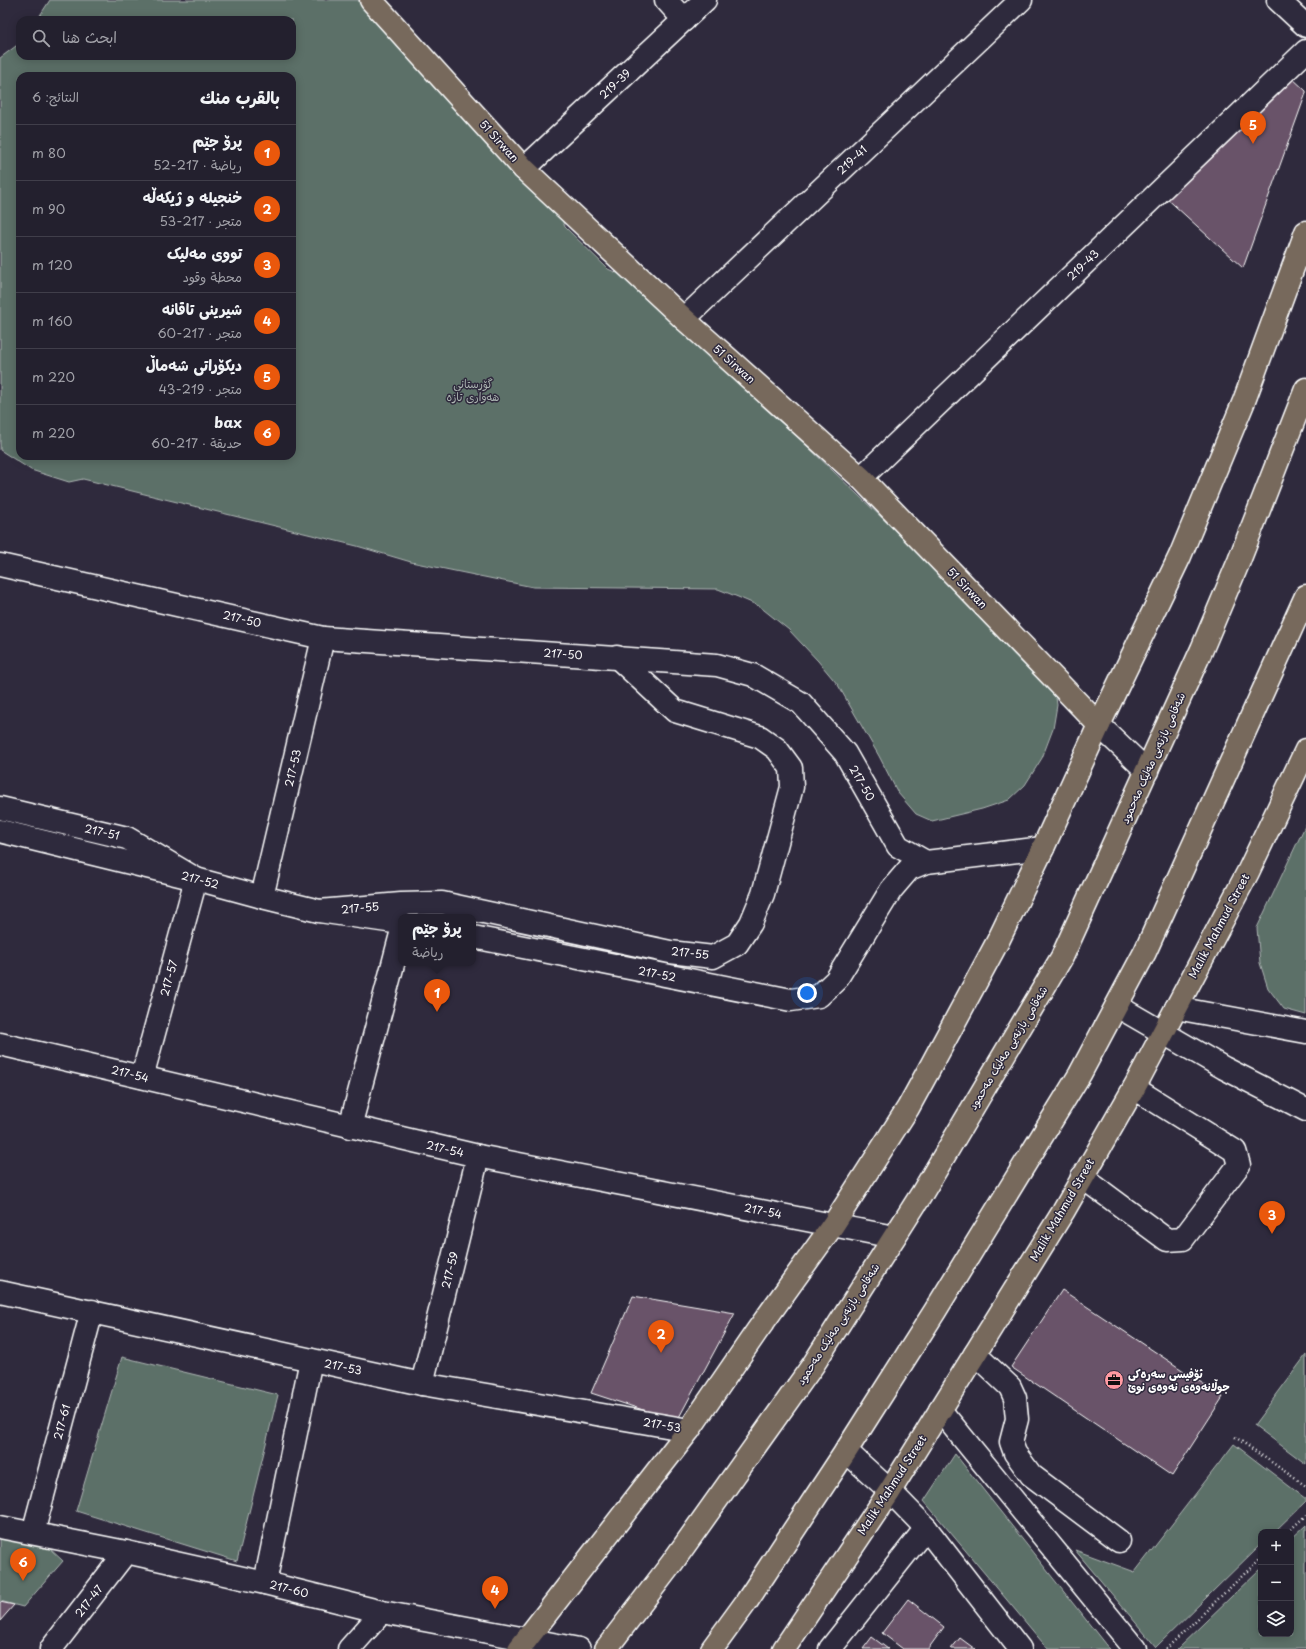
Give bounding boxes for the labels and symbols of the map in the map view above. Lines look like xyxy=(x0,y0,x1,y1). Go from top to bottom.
street label: 219-39 xyxy=(595,65,634,103)
pin: 5 xyxy=(1240,111,1266,144)
street label: 51 Sirwan xyxy=(476,116,523,166)
street label: 219-41 xyxy=(833,141,871,178)
street label: 219-43 xyxy=(1063,245,1103,284)
street label: 51 Sirwan xyxy=(709,340,759,387)
park label: گۆڕستانی هەواری تازە xyxy=(447,375,499,405)
street label: 51 Sirwan xyxy=(943,563,991,612)
street label: 217-50 xyxy=(221,606,263,631)
street label: 217-50 xyxy=(543,644,583,663)
street label: شەقامی بازنەیی مەلیک مەحمود xyxy=(1116,690,1189,826)
street label: 217-53 xyxy=(280,747,305,788)
street label: 217-50 xyxy=(845,762,880,804)
street label: 217-51 xyxy=(83,819,121,844)
street label: 217-52 xyxy=(179,866,221,893)
street label: Malik Mahmud Street xyxy=(1184,870,1254,981)
street label: 217-55 xyxy=(340,897,380,918)
street label: 217-55 xyxy=(670,942,710,963)
street label: 217-57 xyxy=(156,958,182,998)
street label: 217-52 xyxy=(637,961,678,986)
pin: 1 xyxy=(424,979,450,1012)
your location xyxy=(797,983,817,1003)
street label: شەقامی بازنەیی مەلیک مەحمود xyxy=(964,983,1051,1113)
street label: 217-54 xyxy=(110,1061,151,1086)
street label: 217-54 xyxy=(425,1136,466,1161)
street label: Malik Mahmud Street xyxy=(1025,1155,1098,1264)
street label: 217-54 xyxy=(743,1199,783,1223)
pin: 3 xyxy=(1259,1201,1285,1234)
street label: 217-59 xyxy=(437,1250,462,1290)
street label: شەقامی بازنەیی مەلیک مەحمود xyxy=(792,1260,883,1388)
pin: 2 xyxy=(648,1320,674,1353)
street label: 217-53 xyxy=(323,1354,363,1379)
place label: ئۆفیسی سەرەکی جوڵانەوەی نەوەی نوێ xyxy=(1127,1365,1230,1395)
office icon: ئۆفیسی سەرەکی جوڵانەوەی نەوەی نوێ xyxy=(1103,1369,1125,1391)
street label: 217-61 xyxy=(49,1402,74,1442)
street label: 217-53 xyxy=(642,1413,682,1436)
street label: Malik Mahmud Street xyxy=(853,1431,931,1538)
pin: 6 xyxy=(10,1548,36,1581)
street label: 217-60 xyxy=(268,1575,310,1602)
pin: 4 xyxy=(482,1576,508,1609)
street label: 217-47 xyxy=(71,1581,107,1620)

